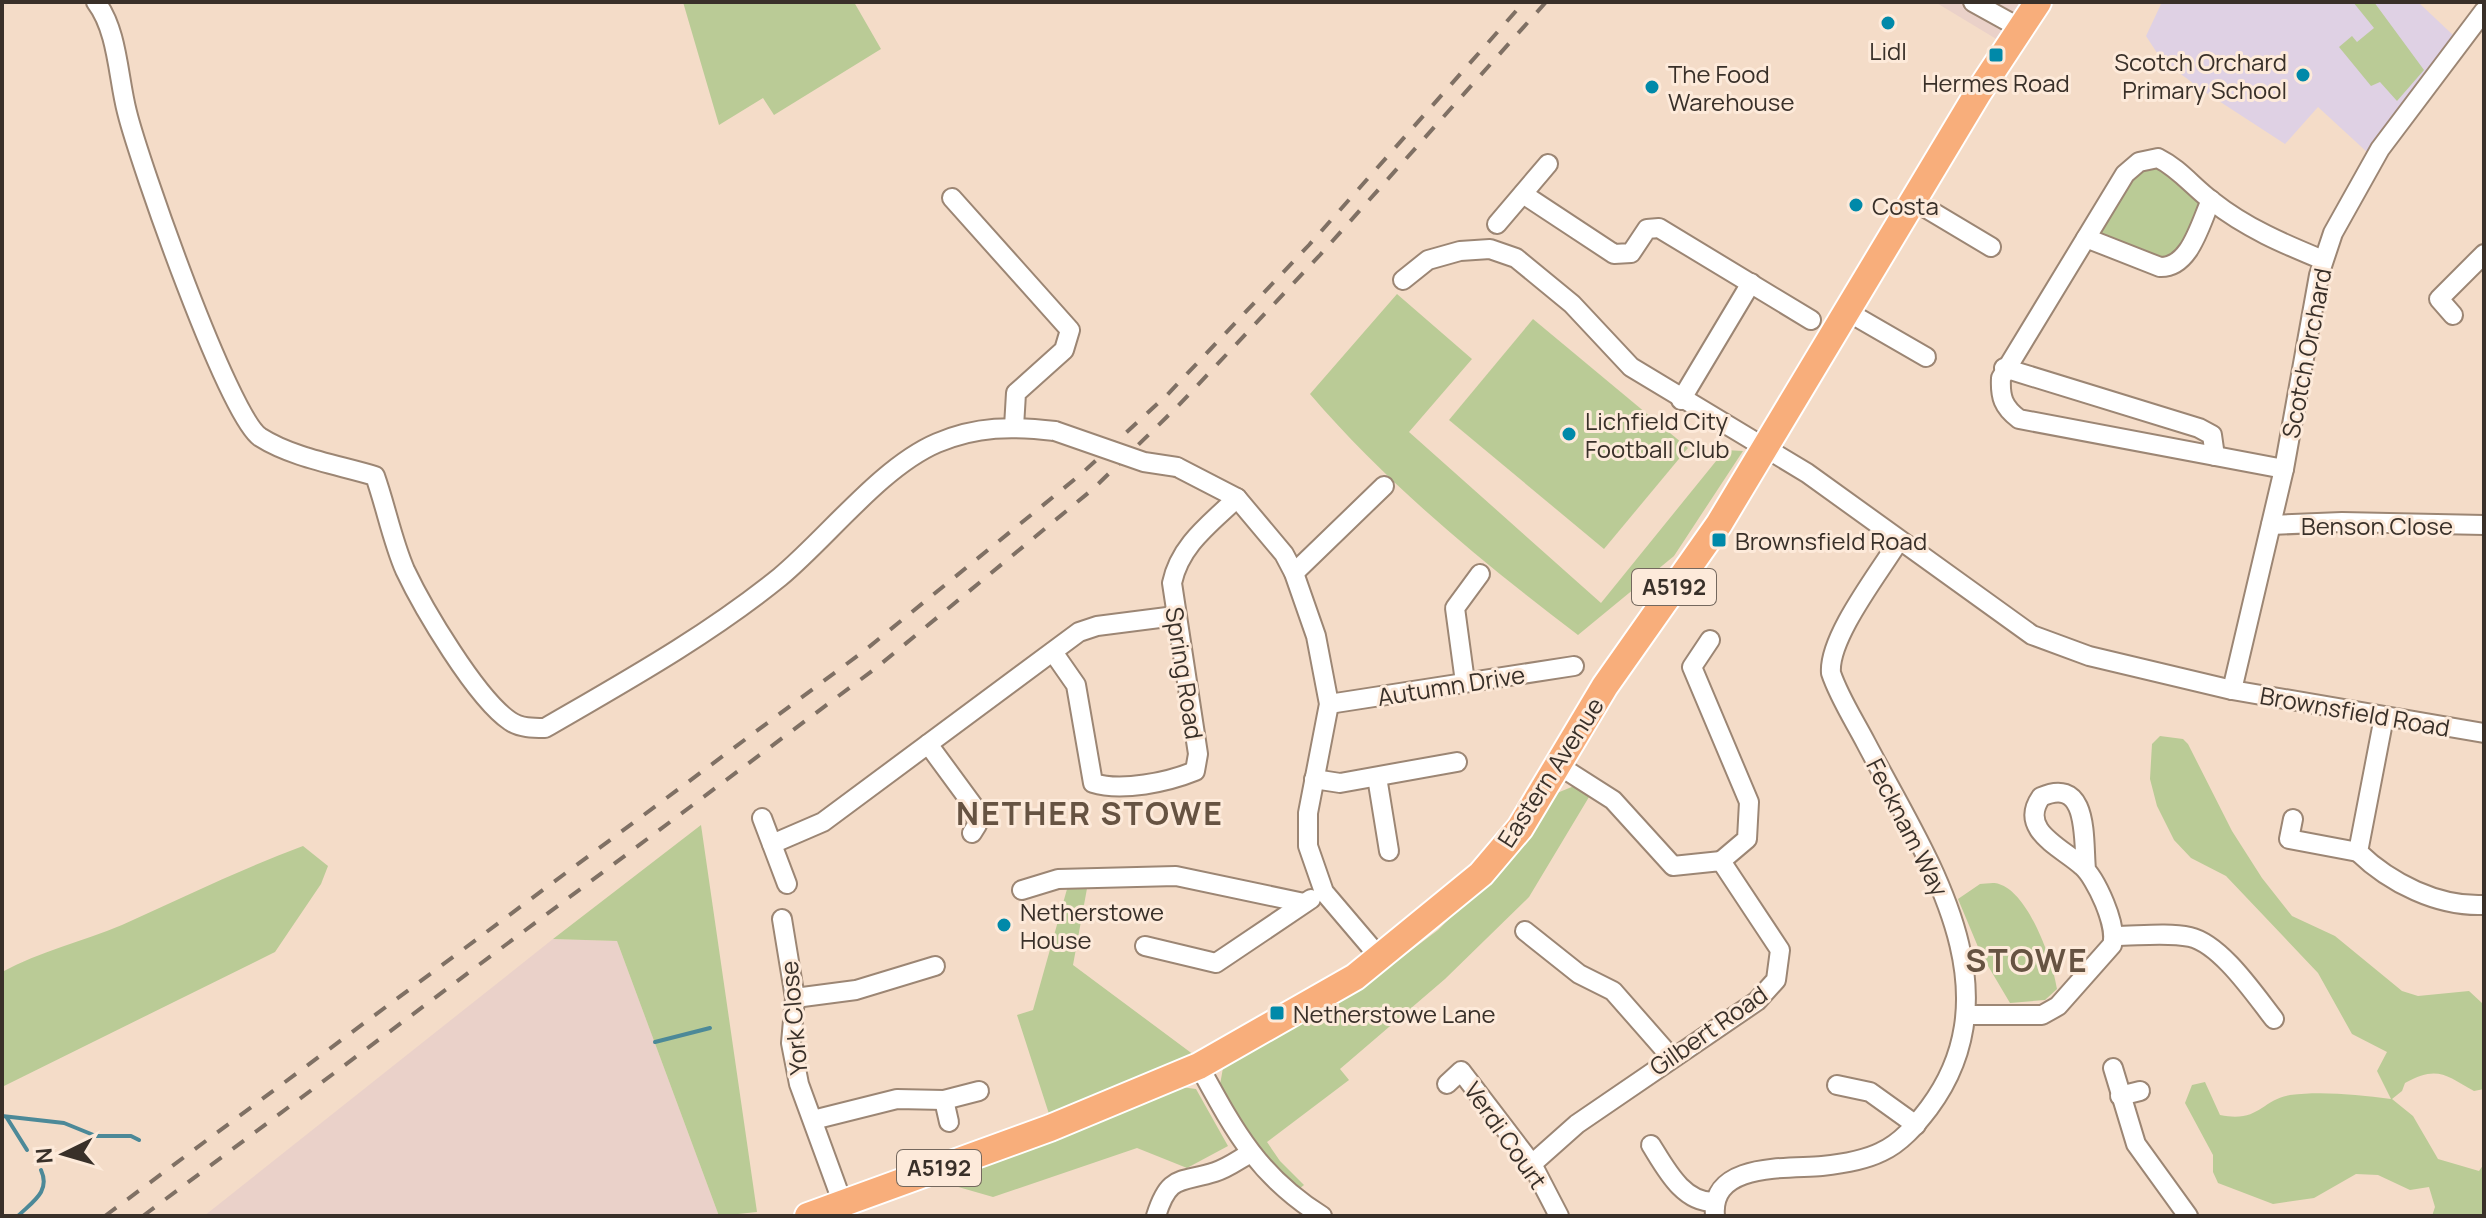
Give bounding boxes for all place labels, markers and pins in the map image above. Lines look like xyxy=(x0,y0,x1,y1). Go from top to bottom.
marker: Lidl xyxy=(1879,14,1897,32)
place label: Lidl xyxy=(1869,34,1907,67)
place label: Scotch Orchard Primary School xyxy=(2114,45,2287,106)
marker: Hermes Road xyxy=(1987,46,2005,64)
place label: The Food Warehouse xyxy=(1668,57,1794,118)
place label: Hermes Road xyxy=(1922,66,2070,99)
marker: Scotch Orchard Primary School xyxy=(2294,66,2312,84)
marker: The Food Warehouse xyxy=(1643,78,1661,96)
place label: Costa xyxy=(1872,189,1939,222)
marker: Costa xyxy=(1847,196,1865,214)
place label: Lichfield City Football Club xyxy=(1585,404,1730,465)
marker: Lichfield City Football Club xyxy=(1560,425,1578,443)
place label: Brownsfield Road xyxy=(1735,524,1927,557)
marker: Brownsfield Road xyxy=(1710,531,1728,549)
place label: Netherstowe House xyxy=(1020,895,1164,956)
marker: Netherstowe House xyxy=(995,916,1013,934)
place label: Netherstowe Lane xyxy=(1293,997,1496,1030)
marker: Netherstowe Lane xyxy=(1268,1004,1286,1022)

